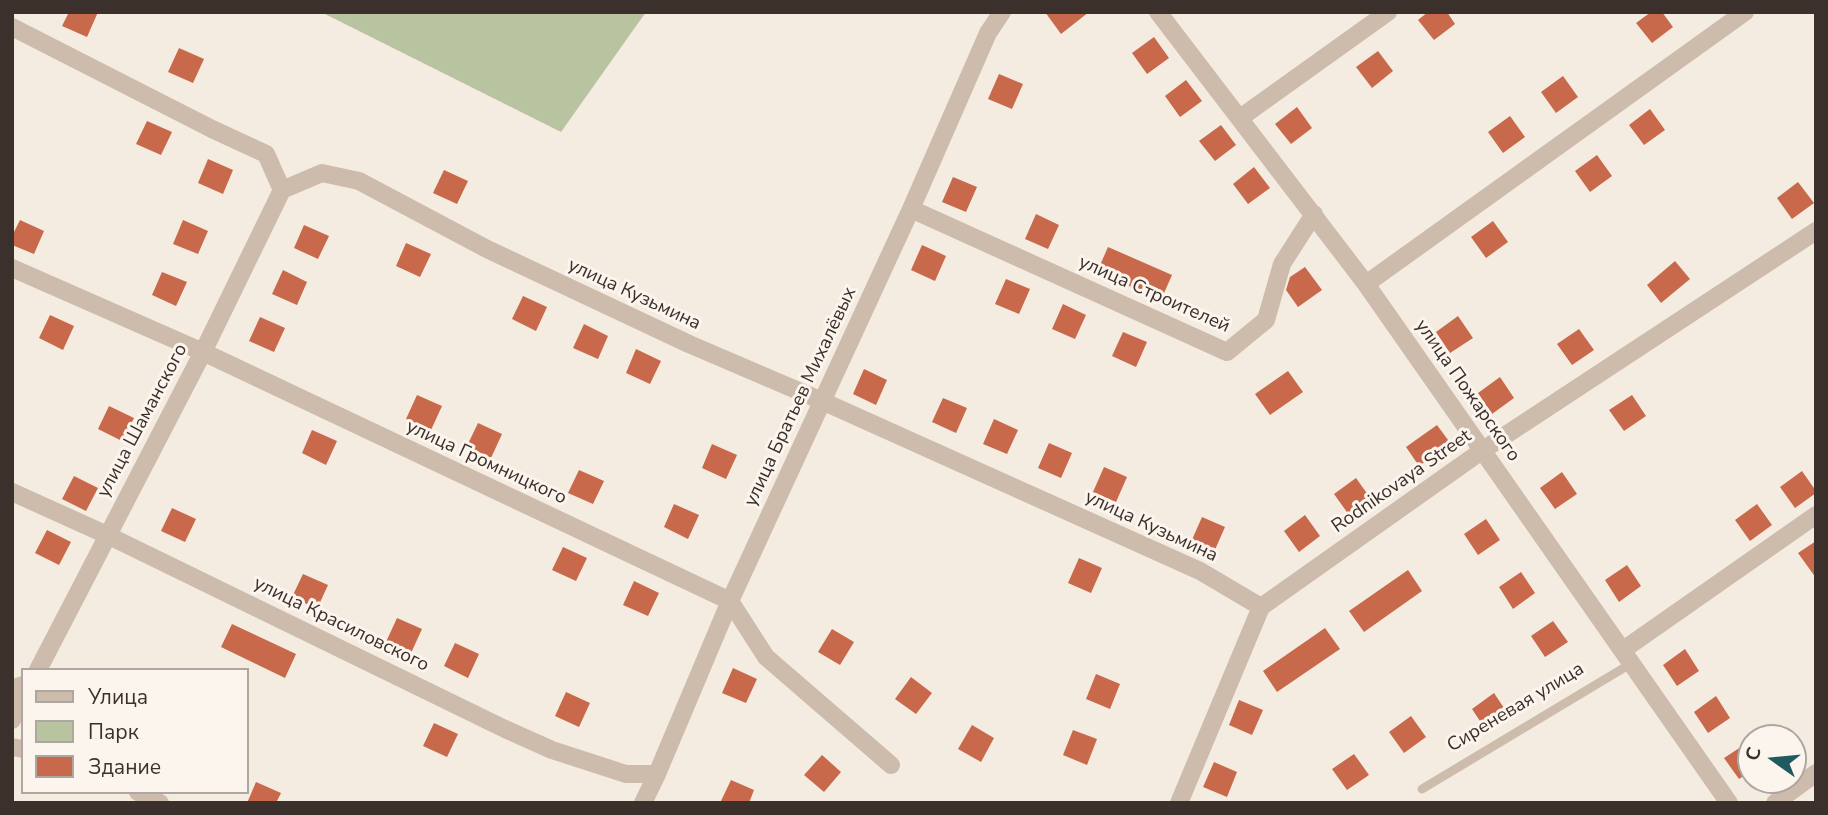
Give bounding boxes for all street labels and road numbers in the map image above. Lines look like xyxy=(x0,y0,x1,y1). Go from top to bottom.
street label: улица Строителей xyxy=(1075,251,1233,339)
street label: улица Кузьмина xyxy=(564,254,704,336)
street label: улица Братьев Михалёвых xyxy=(740,284,862,510)
street label: улица Пожарского xyxy=(1409,316,1525,466)
street label: улица Шаманского xyxy=(93,340,193,502)
street label: улица Громницкого xyxy=(402,416,570,510)
street label: Rodnikovaya Street xyxy=(1328,425,1476,539)
street label: улица Кузьмина xyxy=(1081,486,1221,568)
street label: улица Красиловского xyxy=(250,573,432,677)
street label: Сиреневая улица xyxy=(1443,658,1589,758)

